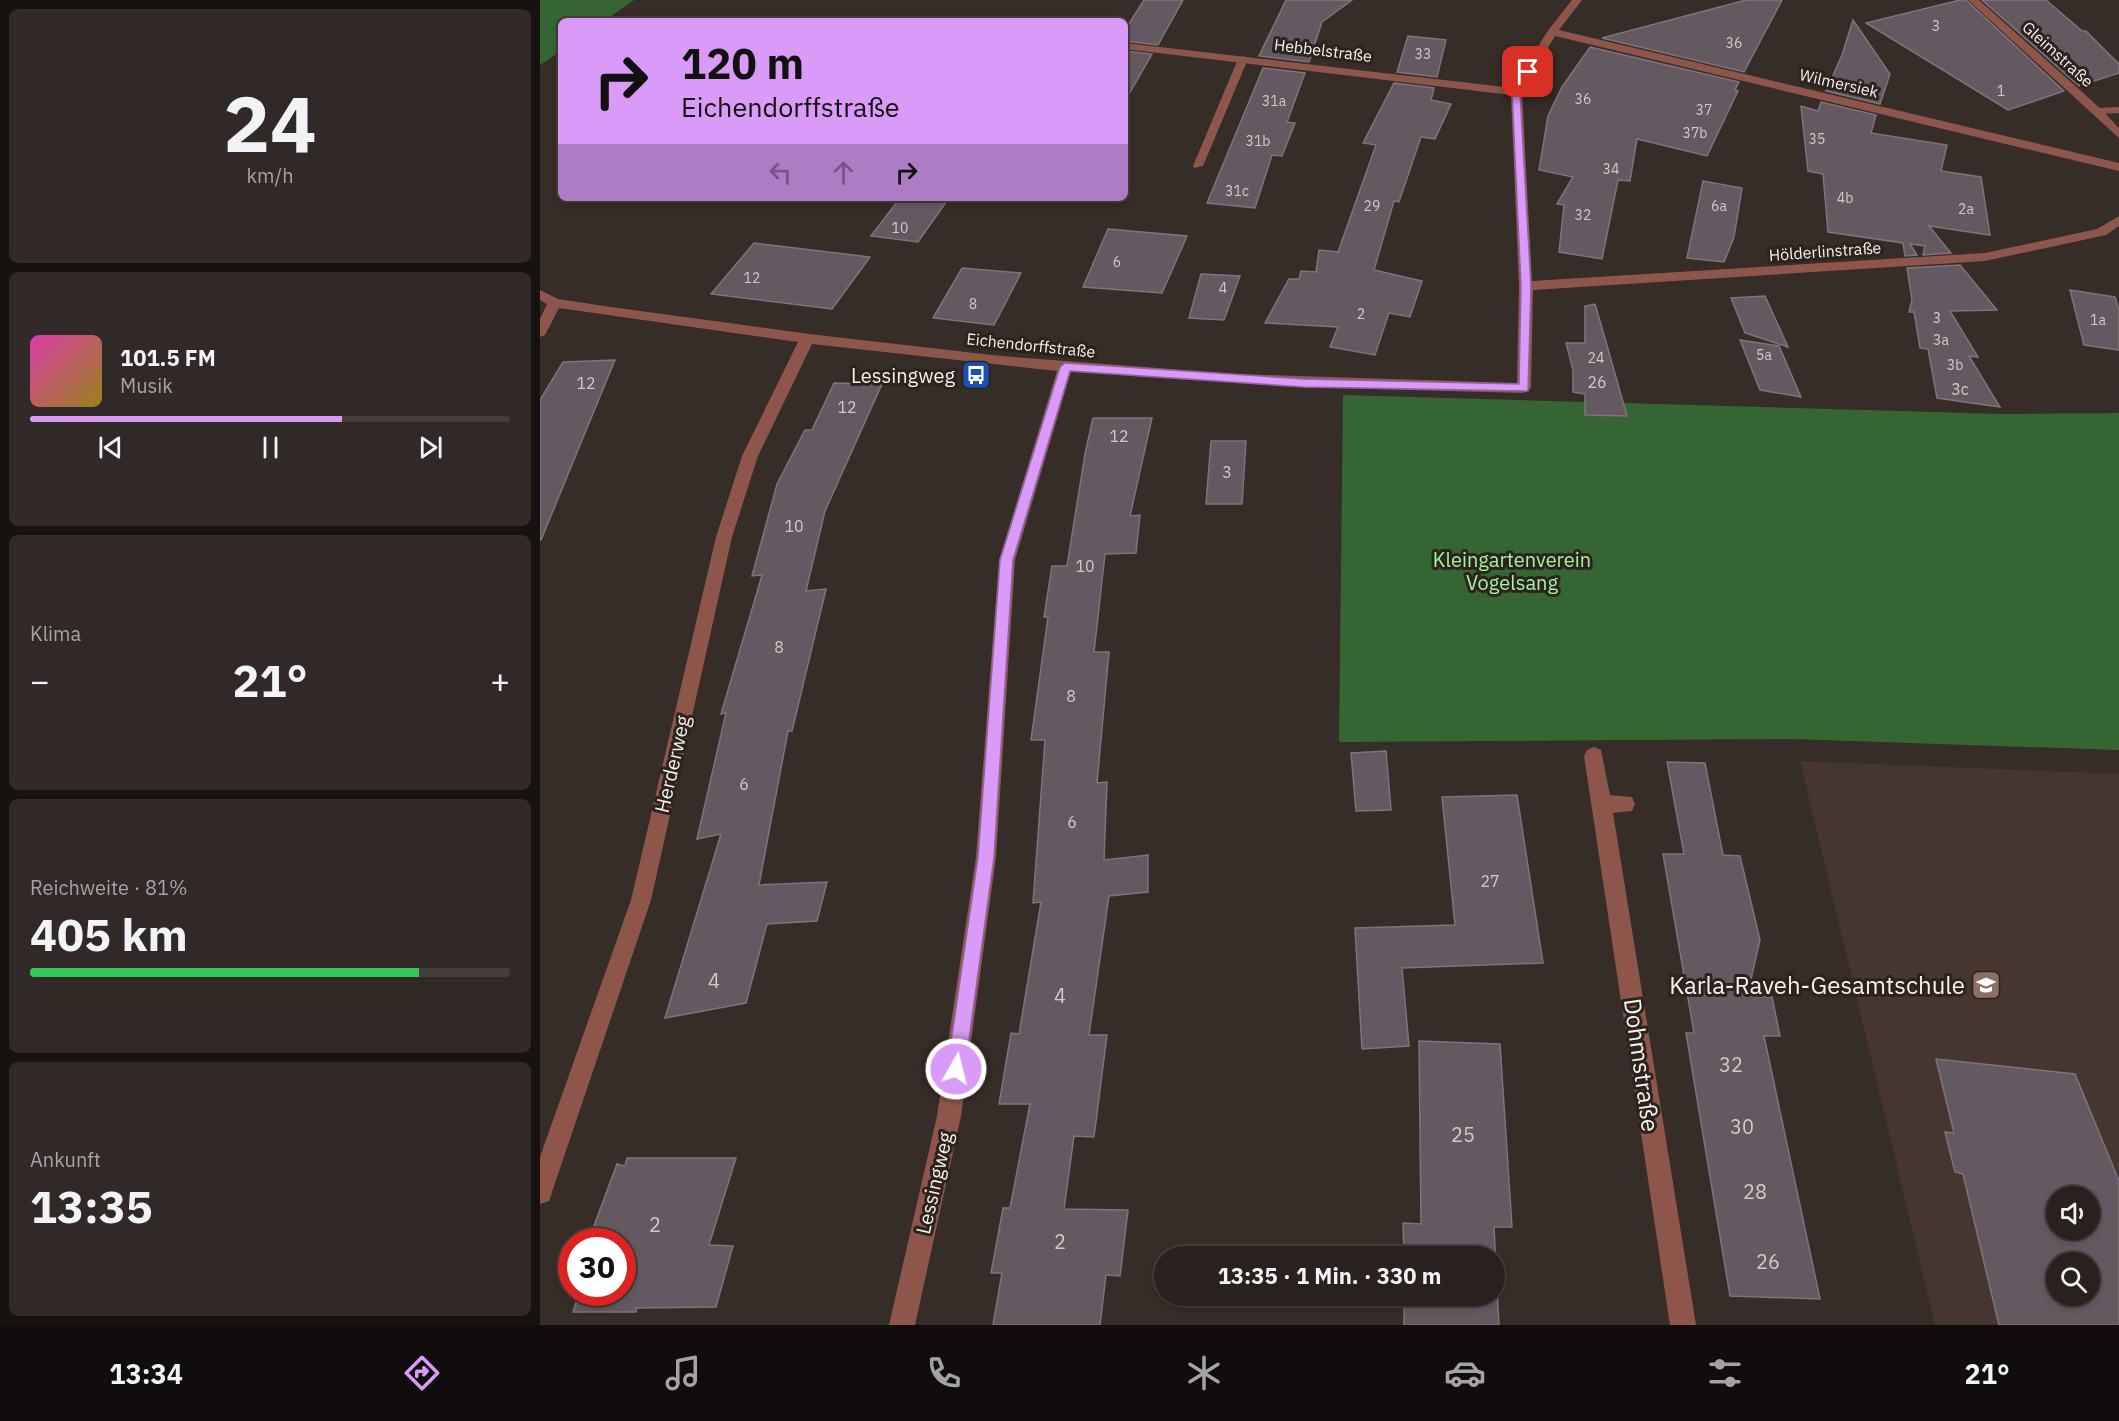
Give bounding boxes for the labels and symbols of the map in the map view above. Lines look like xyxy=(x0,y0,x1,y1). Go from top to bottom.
house number: 3 xyxy=(1932,17,1940,35)
street label: Gleimstraße xyxy=(2018,17,2098,91)
street label: Hebbelstraße xyxy=(1273,34,1373,66)
house number: 36 xyxy=(1726,34,1742,52)
house number: 33 xyxy=(1415,45,1431,63)
pin xyxy=(1502,46,1553,97)
street label: Wilmersiek xyxy=(1798,64,1881,102)
house number: 1 xyxy=(1997,82,2005,100)
house number: 36 xyxy=(1575,90,1591,108)
house number: 31a xyxy=(1262,92,1287,110)
house number: 37 xyxy=(1696,101,1712,119)
house number: 37b xyxy=(1683,124,1707,142)
house number: 35 xyxy=(1809,130,1825,148)
house number: 31b xyxy=(1246,132,1270,150)
house number: 34 xyxy=(1603,160,1619,178)
house number: 31c xyxy=(1225,182,1249,200)
house number: 4b xyxy=(1837,189,1853,207)
house number: 29 xyxy=(1364,197,1380,215)
house number: 6a xyxy=(1711,197,1727,215)
house number: 2a xyxy=(1958,200,1974,218)
house number: 32 xyxy=(1575,206,1591,224)
house number: 10 xyxy=(892,219,908,237)
street label: Hölderlinstraße xyxy=(1768,237,1882,265)
house number: 6 xyxy=(1113,253,1121,271)
house number: 12 xyxy=(744,269,760,287)
house number: 4 xyxy=(1219,279,1227,297)
house number: 8 xyxy=(969,295,977,313)
house number: 2 xyxy=(1357,305,1365,323)
house number: 3 xyxy=(1933,309,1941,327)
house number: 1a xyxy=(2090,311,2106,329)
street label: Eichendorffstraße xyxy=(966,328,1097,362)
house number: 3a xyxy=(1933,331,1949,349)
house number: 5a xyxy=(1756,346,1772,364)
house number: 24 xyxy=(1588,349,1604,367)
house number: 3b xyxy=(1947,356,1963,374)
bus stop icon: Lessingweg xyxy=(960,359,992,391)
place label: Lessingweg xyxy=(851,362,955,389)
house number: 26 xyxy=(1587,372,1607,392)
house number: 12 xyxy=(576,373,596,393)
house number: 3c xyxy=(1951,379,1969,399)
house number: 12 xyxy=(837,397,857,417)
house number: 12 xyxy=(1109,426,1129,446)
house number: 3 xyxy=(1222,462,1232,482)
house number: 10 xyxy=(784,516,804,536)
park label: Kleingartenverein Vogelsang xyxy=(1433,546,1591,596)
house number: 10 xyxy=(1075,556,1095,576)
house number: 8 xyxy=(774,637,784,657)
house number: 8 xyxy=(1066,686,1076,706)
street label: Herderweg xyxy=(648,712,696,815)
house number: 6 xyxy=(739,774,749,794)
house number: 6 xyxy=(1067,812,1077,832)
house number: 27 xyxy=(1480,871,1500,891)
house number: 4 xyxy=(708,967,720,994)
place label: Karla-Raveh-Gesamtschule xyxy=(1669,969,1965,1001)
school or university icon: Karla-Raveh-Gesamtschule xyxy=(1970,969,2002,1001)
house number: 4 xyxy=(1054,982,1066,1009)
street label: Dohmstraße xyxy=(1617,996,1667,1134)
position arrow xyxy=(924,1037,988,1101)
house number: 32 xyxy=(1719,1051,1743,1078)
house number: 30 xyxy=(1730,1113,1754,1140)
house number: 25 xyxy=(1451,1121,1475,1148)
street label: Lessingweg xyxy=(909,1129,959,1237)
house number: 28 xyxy=(1743,1178,1767,1205)
house number: 2 xyxy=(649,1211,661,1238)
speed limit sign: 30 xyxy=(558,1228,636,1306)
house number: 2 xyxy=(1054,1228,1066,1255)
house number: 26 xyxy=(1756,1248,1780,1275)

